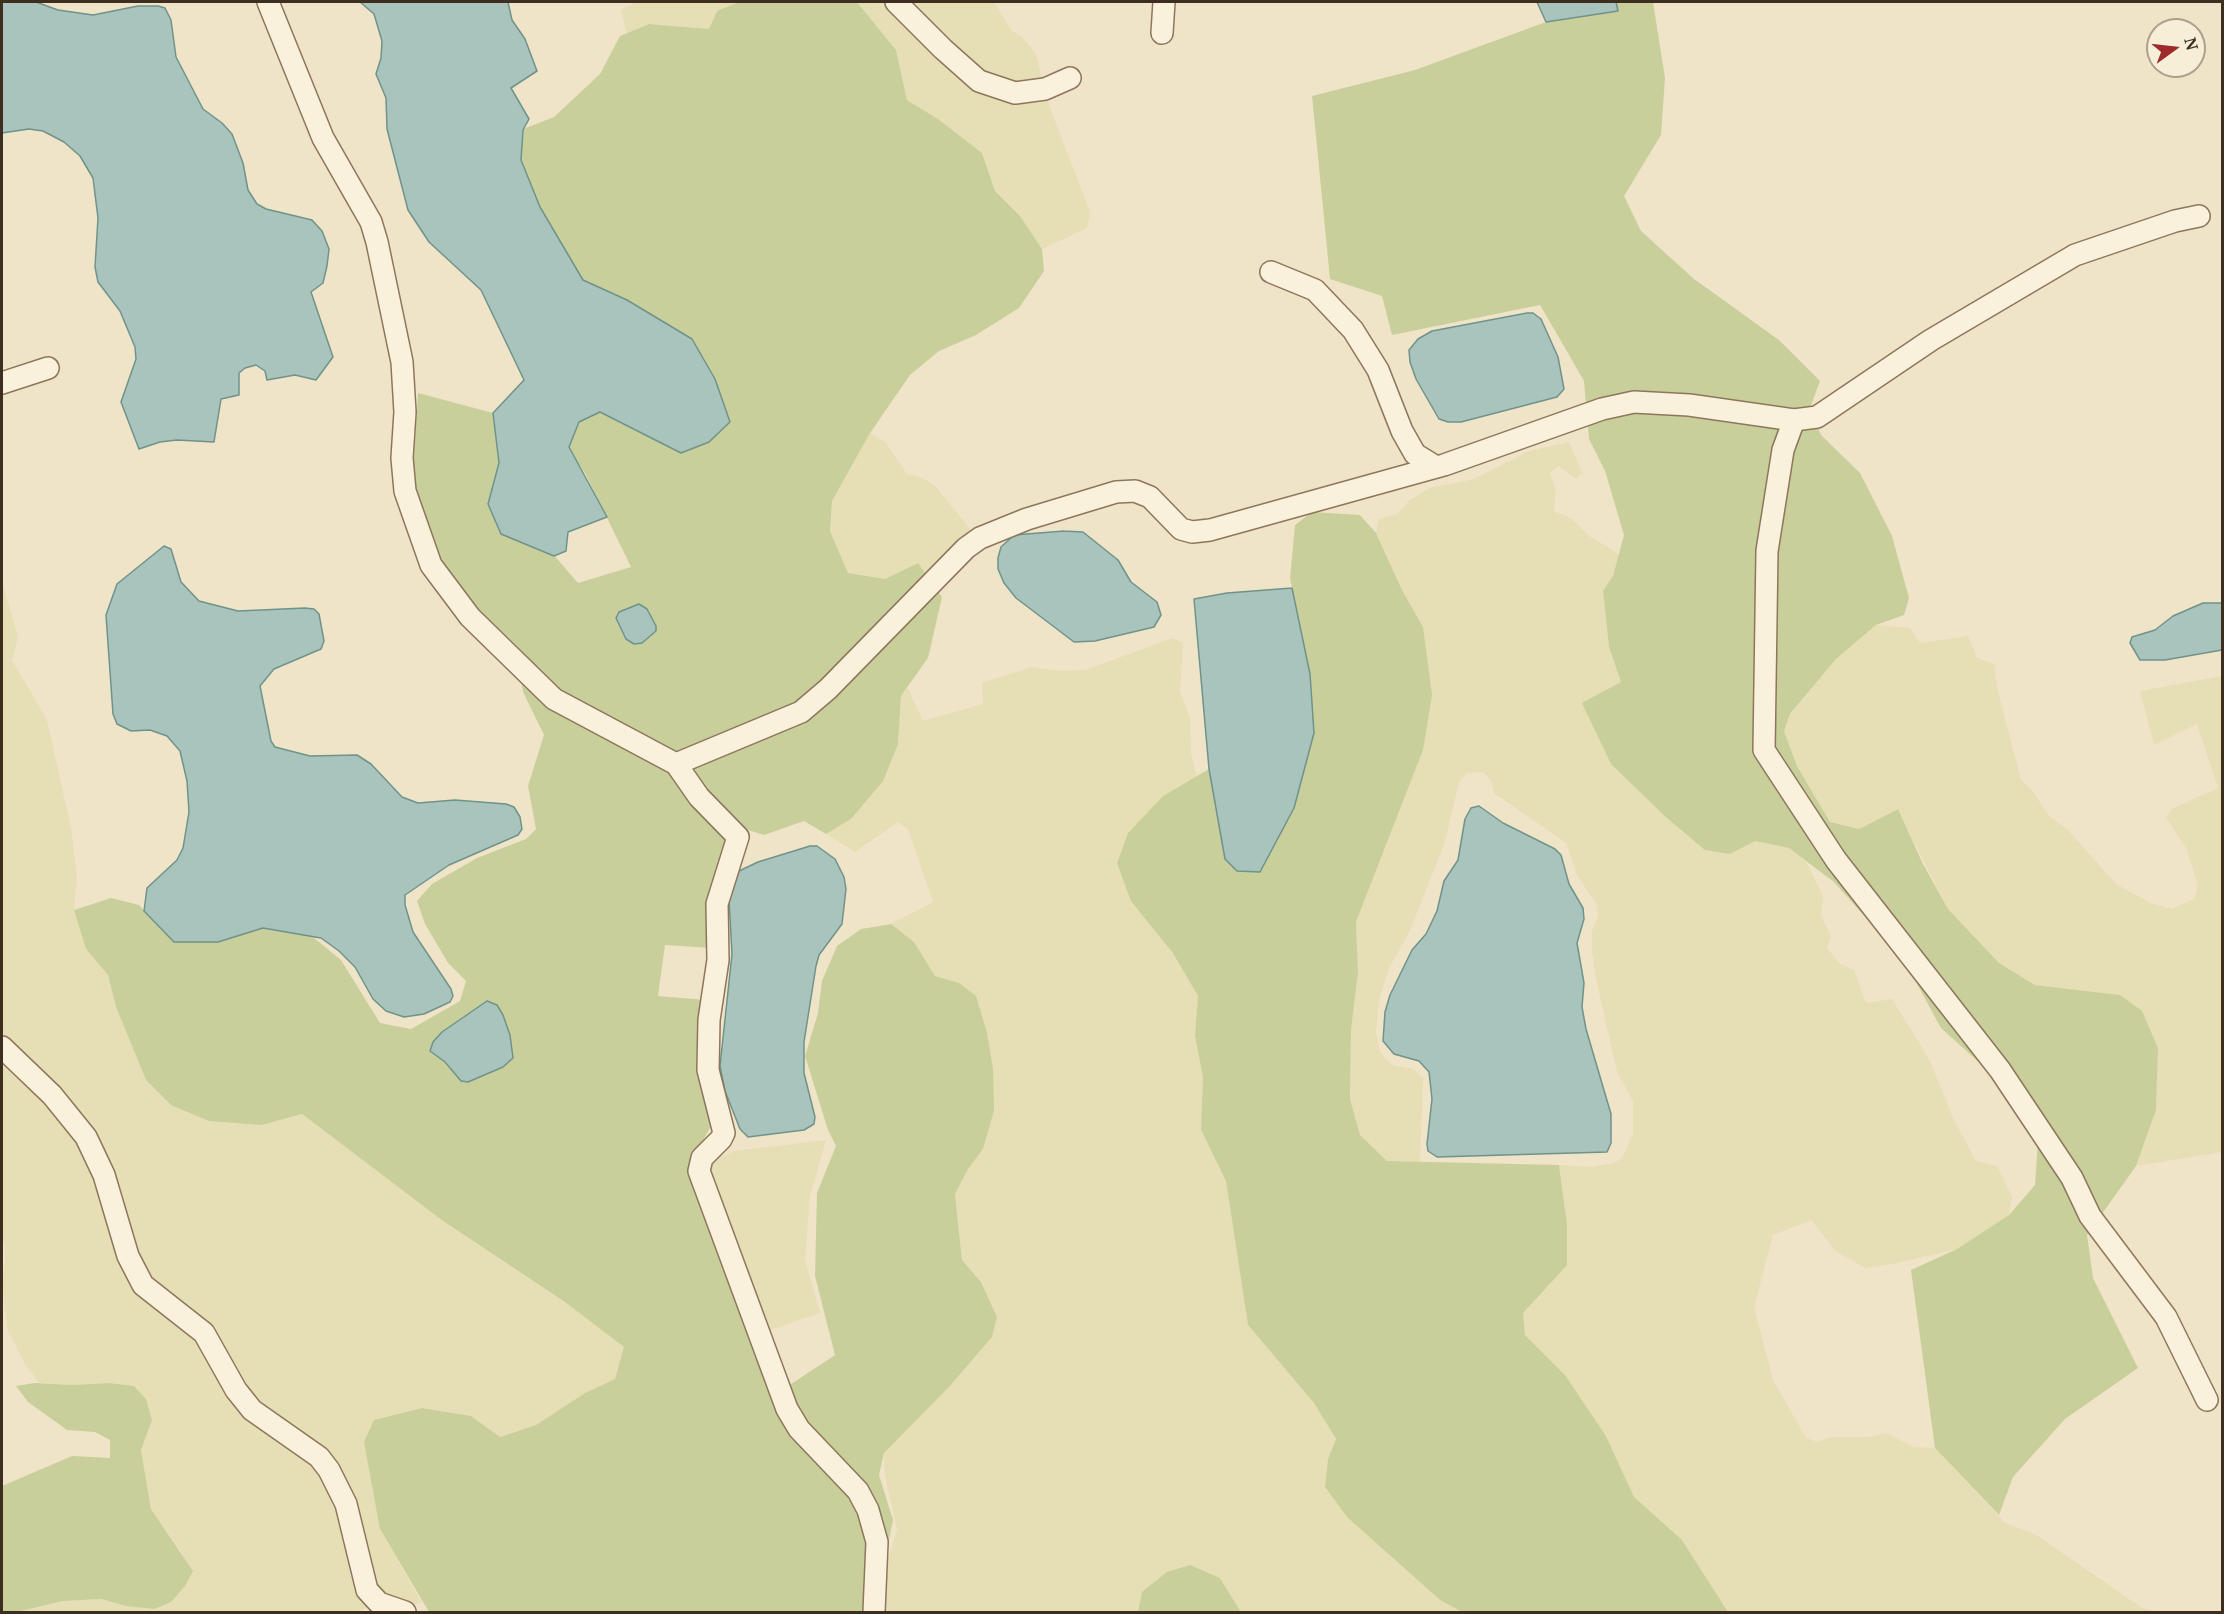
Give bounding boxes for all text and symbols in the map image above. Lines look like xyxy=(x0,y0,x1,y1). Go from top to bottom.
north arrow xyxy=(2146,18,2206,78)
text: N xyxy=(2179,35,2204,53)

